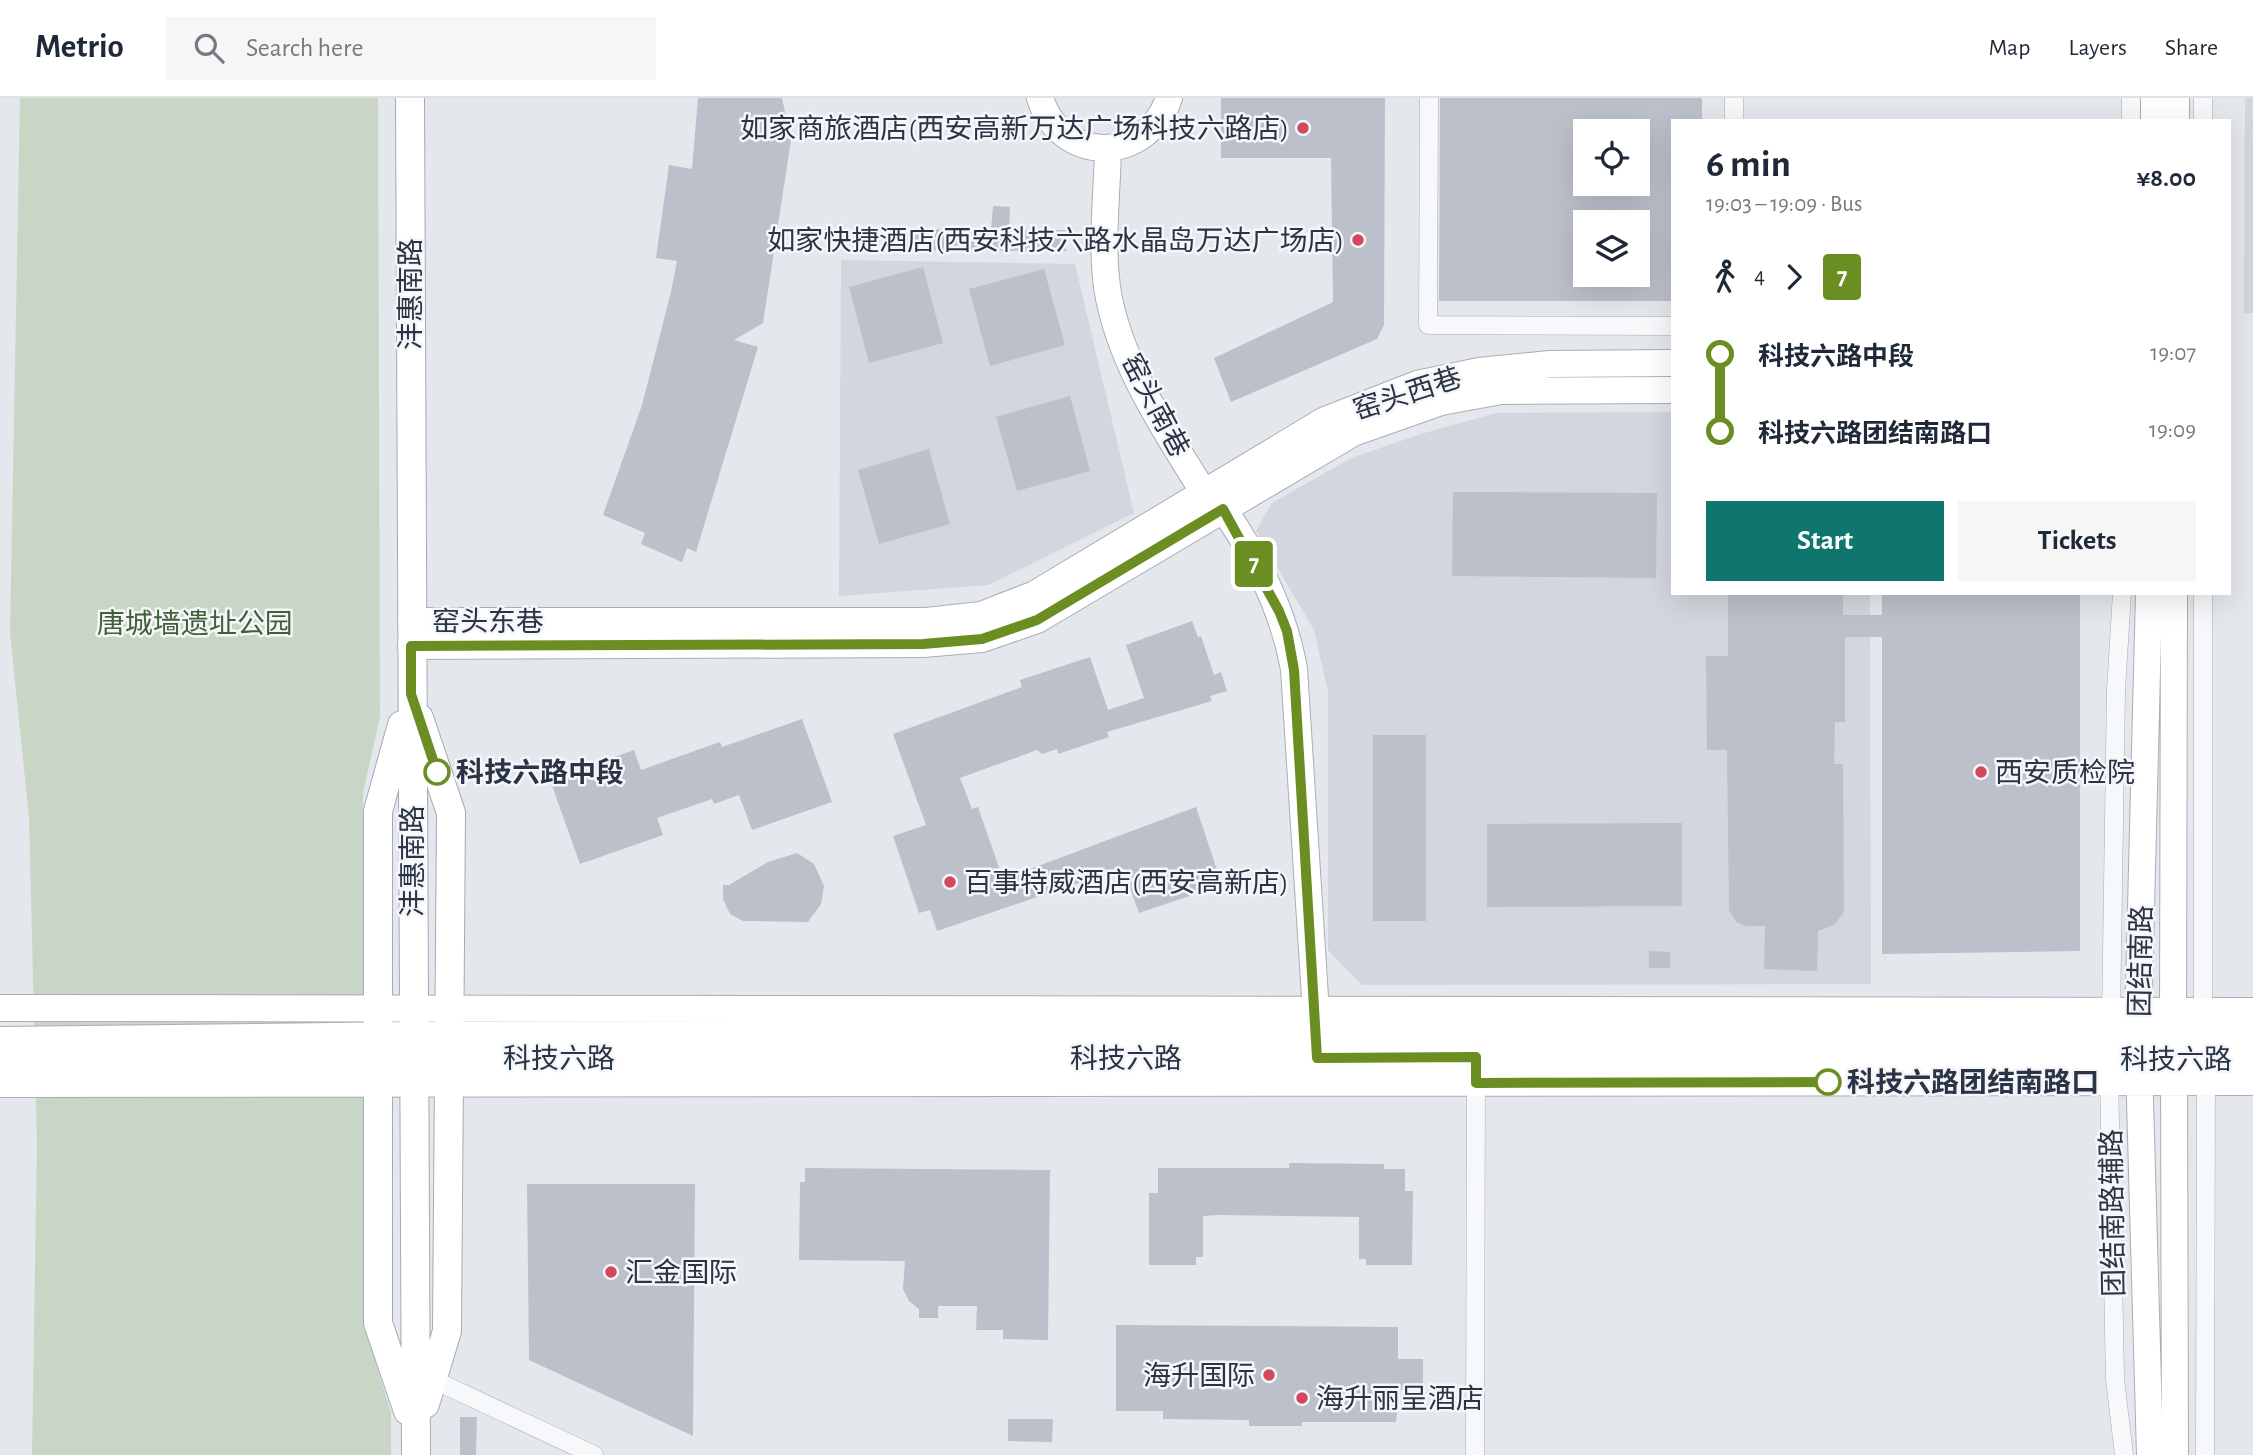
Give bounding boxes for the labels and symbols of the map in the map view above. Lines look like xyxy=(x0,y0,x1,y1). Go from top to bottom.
place label: 如家商旅酒店(西安高新万达广场科技六路店) xyxy=(740,114,1289,144)
marker: 如家商旅酒店(西安高新万达广场科技六路店) xyxy=(1295,120,1311,136)
place label: 如家快捷酒店(西安科技六路水晶岛万达广场店) xyxy=(767,226,1344,256)
marker: 如家快捷酒店(西安科技六路水晶岛万达广场店) xyxy=(1350,232,1366,248)
street label: 沣惠南路 xyxy=(396,238,426,350)
street label: 窑头南巷 xyxy=(1116,349,1195,462)
street label: 窑头西巷 xyxy=(1349,362,1465,426)
line badge: 7 xyxy=(1231,541,1277,587)
street label: 窑头东巷 xyxy=(432,607,544,637)
park label: 唐城墙遗址公园 xyxy=(97,609,293,639)
place label: 科技六路中段 xyxy=(456,757,624,788)
place label: 西安质检院 xyxy=(1995,758,2135,788)
marker: 科技六路中段 xyxy=(424,759,450,785)
marker: 西安质检院 xyxy=(1973,764,1989,780)
street label: 沣惠南路 xyxy=(398,805,428,917)
place label: 百事特威酒店(西安高新店) xyxy=(964,868,1289,898)
marker: 百事特威酒店(西安高新店) xyxy=(942,874,958,890)
street label: 团结南路 xyxy=(2125,905,2157,1017)
street label: 科技六路 xyxy=(503,1044,615,1074)
street label: 科技六路 xyxy=(1070,1044,1182,1074)
street label: 科技六路 xyxy=(2120,1045,2232,1075)
place label: 科技六路团结南路口 xyxy=(1847,1067,2099,1098)
marker: 科技六路团结南路口 xyxy=(1815,1069,1841,1095)
street label: 团结南路辅路 xyxy=(2097,1129,2129,1297)
place label: 汇金国际 xyxy=(625,1258,737,1288)
marker: 汇金国际 xyxy=(603,1264,619,1280)
place label: 海升国际 xyxy=(1143,1361,1255,1391)
marker: 海升国际 xyxy=(1261,1367,1277,1383)
place label: 海升丽呈酒店 xyxy=(1316,1384,1484,1414)
marker: 海升丽呈酒店 xyxy=(1294,1390,1310,1406)

